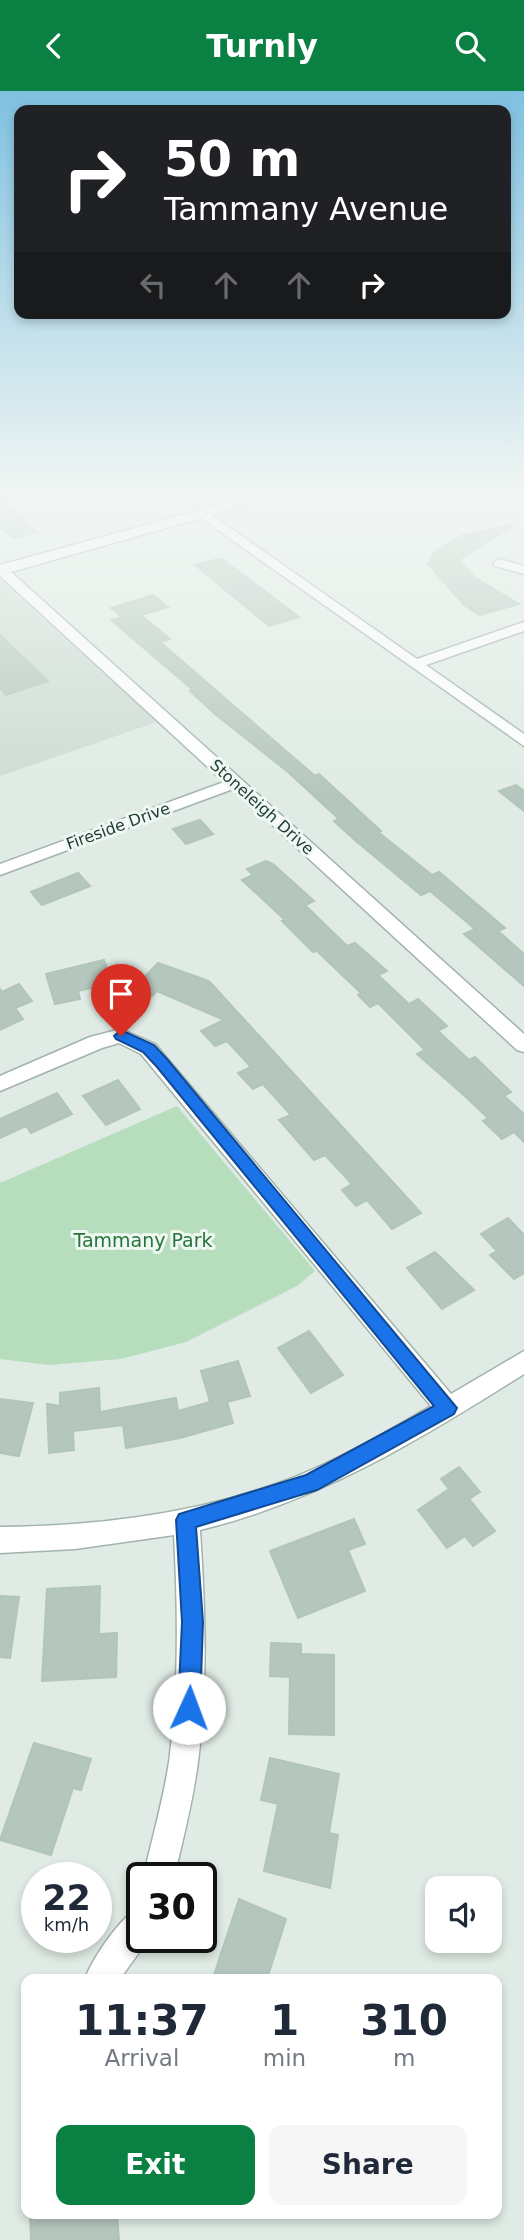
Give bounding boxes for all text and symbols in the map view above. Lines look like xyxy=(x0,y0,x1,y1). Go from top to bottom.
icon: back xyxy=(35,27,73,65)
text: Turnly xyxy=(206,27,318,65)
icon: search xyxy=(451,27,489,65)
text: 50 m xyxy=(164,131,300,188)
icon: right xyxy=(49,133,140,224)
text: Tammany Avenue xyxy=(164,190,448,228)
icon: left xyxy=(134,266,172,304)
icon: ahead xyxy=(207,266,245,304)
icon: ahead xyxy=(280,266,318,304)
icon: right xyxy=(353,266,391,304)
street label: Stoneleigh Drive xyxy=(206,755,318,859)
street label: Fireside Drive xyxy=(64,798,172,854)
pin xyxy=(91,964,151,1036)
icon: arrive xyxy=(102,975,140,1013)
park label: Tammany Park xyxy=(72,1229,213,1251)
position arrow xyxy=(152,1671,226,1745)
speed limit sign: 30 xyxy=(126,1862,217,1953)
map controls xyxy=(425,1876,502,1953)
button: sound xyxy=(425,1876,502,1953)
text: 22 xyxy=(42,1878,91,1918)
text: km/h xyxy=(44,1914,89,1935)
text: 11:37 xyxy=(75,1996,209,2045)
text: 1 xyxy=(270,1996,299,2045)
text: 310 xyxy=(360,1996,448,2045)
text: Arrival xyxy=(105,2045,179,2071)
text: min xyxy=(263,2045,306,2071)
text: m xyxy=(393,2045,415,2071)
button: Exit xyxy=(56,2125,255,2205)
button: Share xyxy=(269,2125,467,2205)

